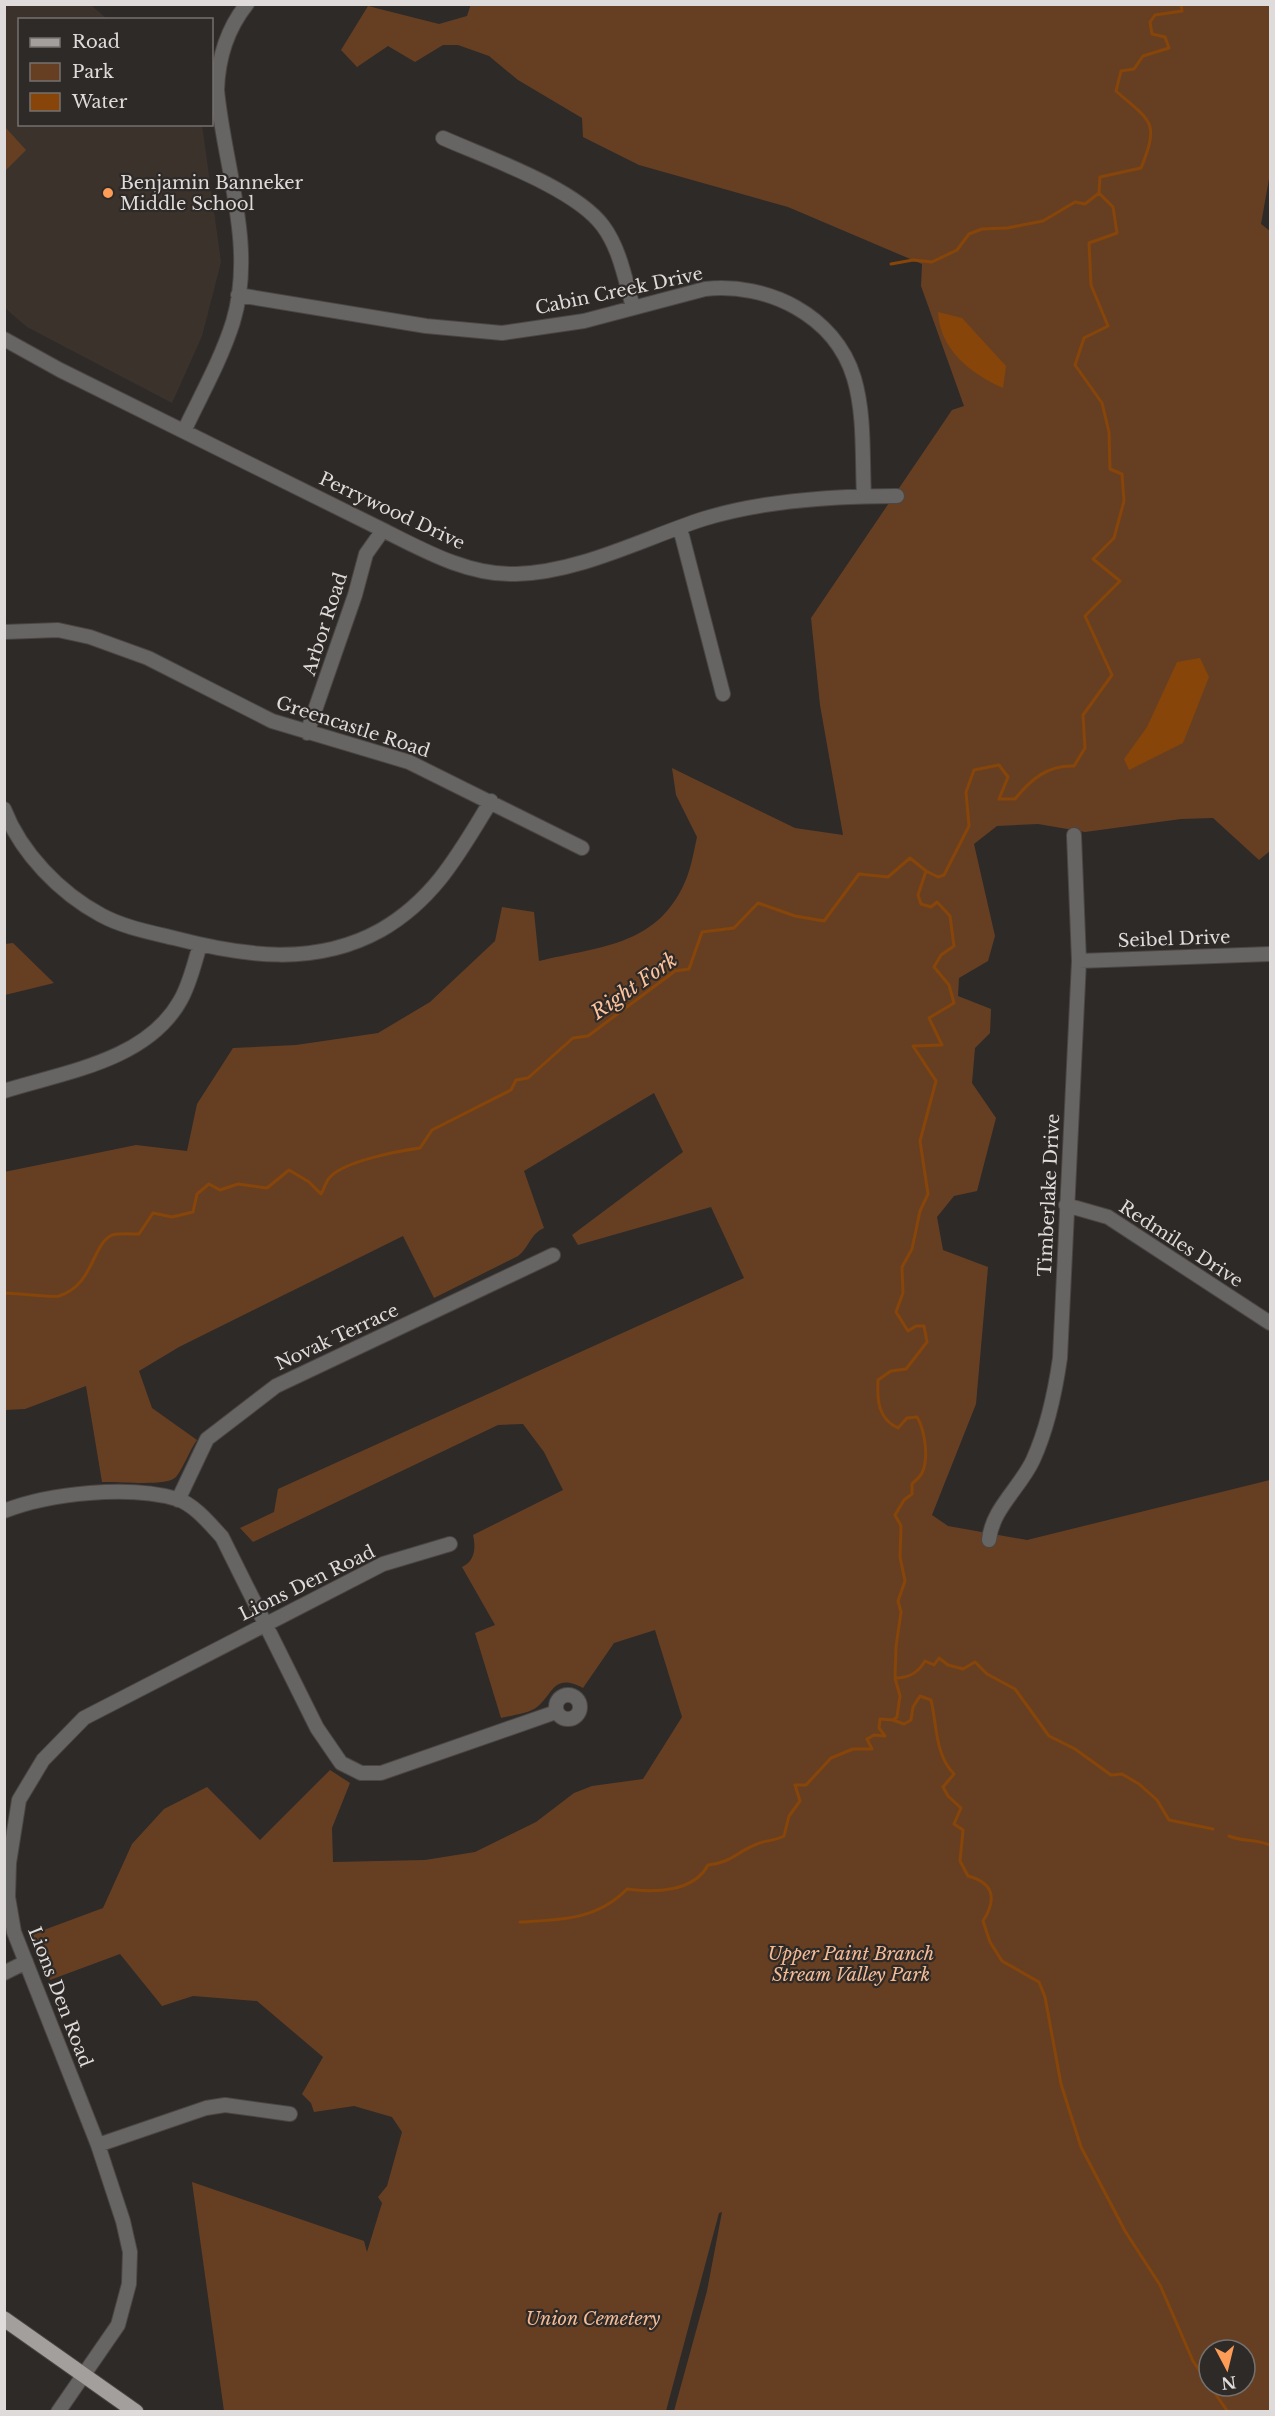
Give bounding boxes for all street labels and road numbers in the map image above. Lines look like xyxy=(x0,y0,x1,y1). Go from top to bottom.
street label: Cabin Creek Drive xyxy=(533,262,705,320)
street label: Perrywood Drive xyxy=(316,468,468,554)
street label: Arbor Road xyxy=(298,570,352,679)
street label: Greencastle Road xyxy=(273,692,433,762)
street label: Seibel Drive xyxy=(1117,926,1231,952)
street label: Timberlake Drive xyxy=(1034,1113,1064,1277)
street label: Redmiles Drive xyxy=(1115,1196,1247,1292)
street label: Novak Terrace xyxy=(272,1299,402,1375)
street label: Lions Den Road xyxy=(235,1541,379,1625)
street label: Lions Den Road xyxy=(23,1924,97,2070)

